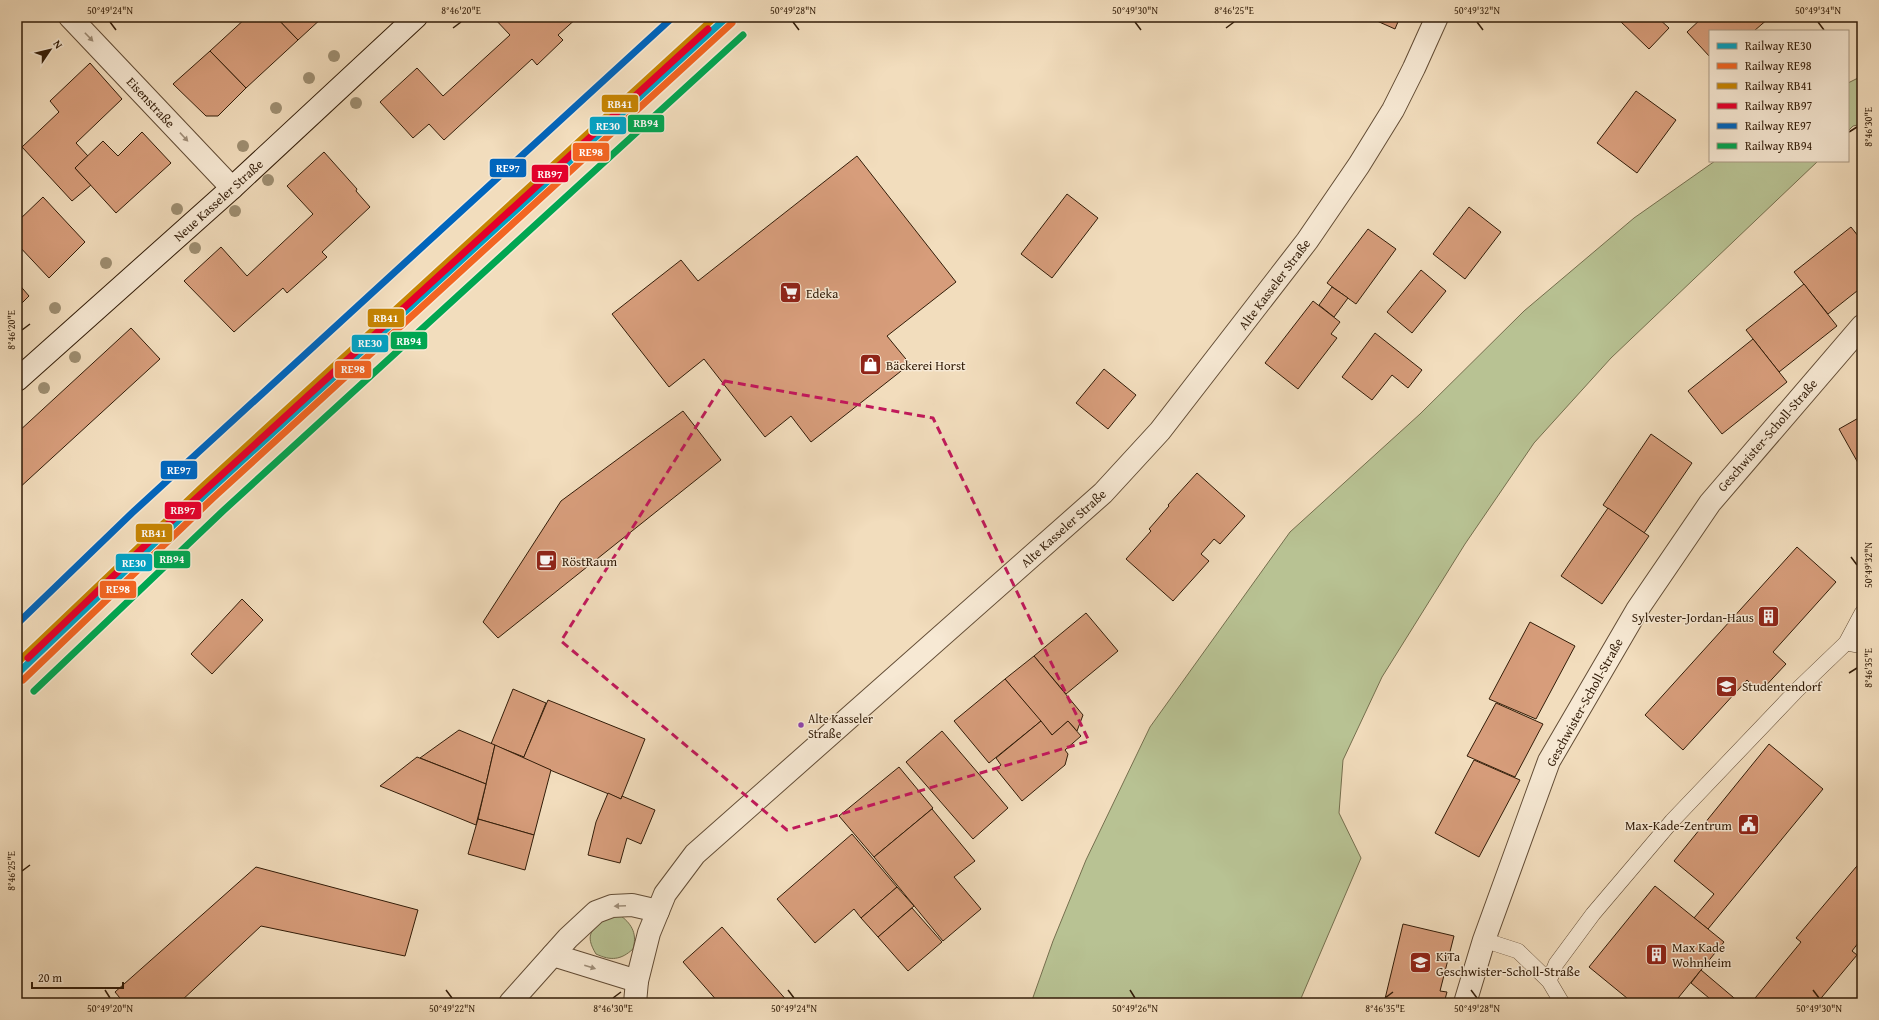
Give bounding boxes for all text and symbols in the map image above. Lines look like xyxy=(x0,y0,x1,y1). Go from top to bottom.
text: 50°49'24"N xyxy=(87,3,133,18)
text: 8°46'20"E xyxy=(441,3,481,18)
text: 50°49'28"N xyxy=(770,3,816,18)
text: 50°49'30"N xyxy=(1112,3,1158,18)
text: 8°46'25"E xyxy=(1214,3,1254,18)
text: 50°49'32"N xyxy=(1454,3,1500,18)
text: 50°49'34"N xyxy=(1795,3,1841,18)
north arrow xyxy=(30,30,70,70)
legend xyxy=(1709,30,1849,162)
one-way arrow xyxy=(84,32,94,42)
text: N xyxy=(50,37,67,52)
text: Railway RE30 xyxy=(1745,37,1812,54)
text: Railway RE98 xyxy=(1745,57,1812,74)
street label: Eisenstraße xyxy=(122,73,179,132)
text: Railway RB41 xyxy=(1745,77,1812,94)
line badge: RB41 xyxy=(601,94,639,113)
text: RB41 xyxy=(607,96,633,112)
text: Railway RB97 xyxy=(1745,97,1812,114)
text: 8°46'30"E xyxy=(1861,107,1876,147)
line badge: RB94 xyxy=(627,114,665,133)
text: RB94 xyxy=(633,115,659,131)
line badge: RE30 xyxy=(589,116,627,135)
text: Railway RE97 xyxy=(1745,117,1812,134)
text: RE30 xyxy=(596,118,620,134)
one-way arrow xyxy=(179,132,188,142)
text: Railway RB94 xyxy=(1745,137,1812,154)
line badge: RE98 xyxy=(572,142,610,162)
text: RE98 xyxy=(579,144,603,160)
street label: Neue Kasseler Straße xyxy=(169,155,267,246)
line badge: RE97 xyxy=(489,158,527,178)
text: RE97 xyxy=(496,160,520,176)
line badge: RB97 xyxy=(531,164,569,183)
text: RB97 xyxy=(537,166,563,182)
street label: Alte Kasseler Straße xyxy=(1234,235,1315,334)
supermarket icon: Edeka xyxy=(777,280,803,306)
place label: Edeka xyxy=(806,284,839,303)
line badge: RB41 xyxy=(367,308,405,328)
text: 8°46'20"E xyxy=(4,310,19,350)
text: RB41 xyxy=(373,310,399,326)
line badge: RB94 xyxy=(390,331,428,350)
text: RB94 xyxy=(396,333,422,349)
line badge: RE30 xyxy=(351,334,389,353)
text: RE30 xyxy=(358,335,382,351)
shop icon: Bäckerei Horst xyxy=(858,352,884,378)
place label: Bäckerei Horst xyxy=(886,356,966,375)
line badge: RE98 xyxy=(334,360,372,379)
text: RE98 xyxy=(341,361,365,377)
street label: Geschwister-Scholl-Straße xyxy=(1713,375,1822,496)
line badge: RE97 xyxy=(160,460,198,480)
text: RE97 xyxy=(167,462,191,478)
street label: Alte Kasseler Straße xyxy=(1016,485,1110,572)
line badge: RB97 xyxy=(164,501,202,520)
text: RB97 xyxy=(170,502,196,518)
line badge: RB41 xyxy=(135,523,173,543)
text: RB41 xyxy=(141,525,167,541)
text: 50°49'32"N xyxy=(1861,542,1876,588)
cafe icon: RöstRaum xyxy=(534,548,560,574)
line badge: RB94 xyxy=(153,550,191,569)
text: RB94 xyxy=(159,551,185,567)
place label: RöstRaum xyxy=(562,552,618,571)
line badge: RE30 xyxy=(115,553,153,572)
text: RE30 xyxy=(122,555,146,571)
line badge: RE98 xyxy=(99,580,137,599)
text: RE98 xyxy=(106,581,130,597)
building icon: Sylvester-Jordan-Haus xyxy=(1756,604,1782,630)
place label: Sylvester-Jordan-Haus xyxy=(1632,608,1754,627)
street label: Geschwister-Scholl-Straße xyxy=(1541,635,1628,770)
text: 8°46'35"E xyxy=(1861,648,1876,688)
school or university icon: Studentendorf xyxy=(1714,673,1740,699)
place label: Studentendorf xyxy=(1742,677,1823,696)
place label: Alte Kasseler Straße xyxy=(808,710,873,742)
marker: Alte Kasseler Straße xyxy=(796,720,806,730)
public building icon: Max-Kade-Zentrum xyxy=(1735,812,1761,838)
place label: Max-Kade-Zentrum xyxy=(1625,816,1732,835)
text: 8°46'25"E xyxy=(4,851,19,891)
one-way arrow xyxy=(614,902,626,909)
place label: Max Kade Wohnheim xyxy=(1672,938,1732,972)
building icon: Max Kade Wohnheim xyxy=(1643,941,1669,967)
place label: KiTa Geschwister-Scholl-Straße xyxy=(1436,947,1580,981)
school or university icon: KiTa Geschwister-Scholl-Straße xyxy=(1407,950,1433,976)
scale bar xyxy=(32,964,123,990)
one-way arrow xyxy=(585,964,597,970)
text: 20 m xyxy=(38,969,62,986)
text: 50°49'20"N xyxy=(87,1001,133,1016)
text: 50°49'22"N xyxy=(429,1001,475,1016)
text: 8°46'30"E xyxy=(593,1001,633,1016)
text: 50°49'24"N xyxy=(771,1001,817,1016)
text: 50°49'26"N xyxy=(1112,1001,1158,1016)
text: 8°46'35"E xyxy=(1365,1001,1405,1016)
text: 50°49'28"N xyxy=(1454,1001,1500,1016)
text: 50°49'30"N xyxy=(1796,1001,1842,1016)

